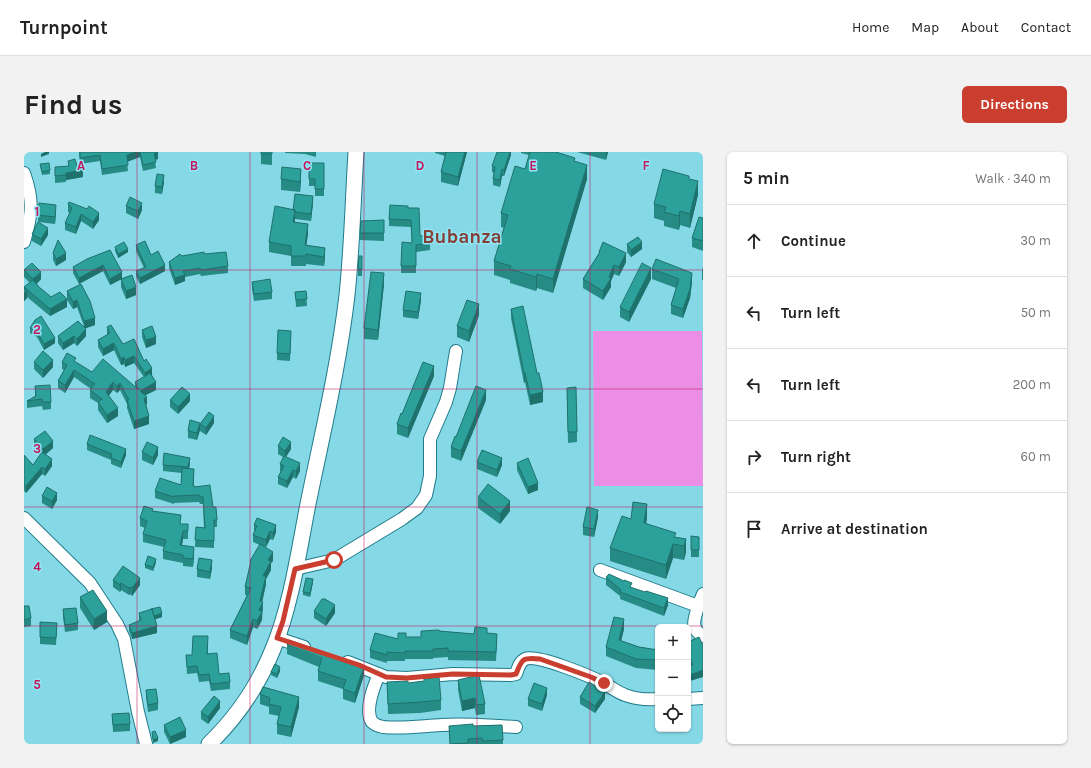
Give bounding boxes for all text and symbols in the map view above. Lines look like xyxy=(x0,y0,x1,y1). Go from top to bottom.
text: Turnpoint xyxy=(20,17,108,39)
text: Home xyxy=(852,19,889,36)
text: Map xyxy=(911,19,939,36)
text: About xyxy=(961,19,999,36)
text: Contact xyxy=(1021,19,1071,36)
button: Directions xyxy=(962,86,1067,123)
text: Find us xyxy=(24,88,123,121)
text: A xyxy=(77,158,85,173)
text: B xyxy=(190,158,198,173)
text: C xyxy=(303,158,311,173)
text: D xyxy=(416,158,425,173)
text: E xyxy=(529,158,537,173)
text: F xyxy=(642,158,650,173)
text: 5 min xyxy=(743,168,790,188)
text: Walk · 340 m xyxy=(975,171,1051,186)
text: 1 xyxy=(35,204,39,219)
district label: Bubanza xyxy=(422,226,502,248)
icon: ahead xyxy=(743,230,765,252)
text: Continue xyxy=(781,232,846,250)
text: 30 m xyxy=(1020,233,1051,248)
icon: left xyxy=(743,302,765,324)
text: Turn left xyxy=(781,304,840,322)
text: 50 m xyxy=(1021,305,1051,320)
text: 2 xyxy=(33,322,41,337)
icon: left xyxy=(743,374,765,396)
text: Turn left xyxy=(781,376,840,394)
text: 200 m xyxy=(1013,377,1051,392)
text: 3 xyxy=(33,441,41,456)
icon: right xyxy=(743,446,765,468)
text: Turn right xyxy=(781,448,851,466)
text: 60 m xyxy=(1021,449,1051,464)
icon: arrive xyxy=(743,518,765,540)
text: Arrive at destination xyxy=(781,520,928,538)
route start xyxy=(325,551,343,569)
text: 4 xyxy=(33,559,41,574)
map controls xyxy=(655,624,691,732)
button: + xyxy=(655,624,691,660)
button: − xyxy=(655,660,691,696)
route end xyxy=(595,674,613,692)
text: 5 xyxy=(33,677,41,692)
button: locate xyxy=(655,696,691,732)

